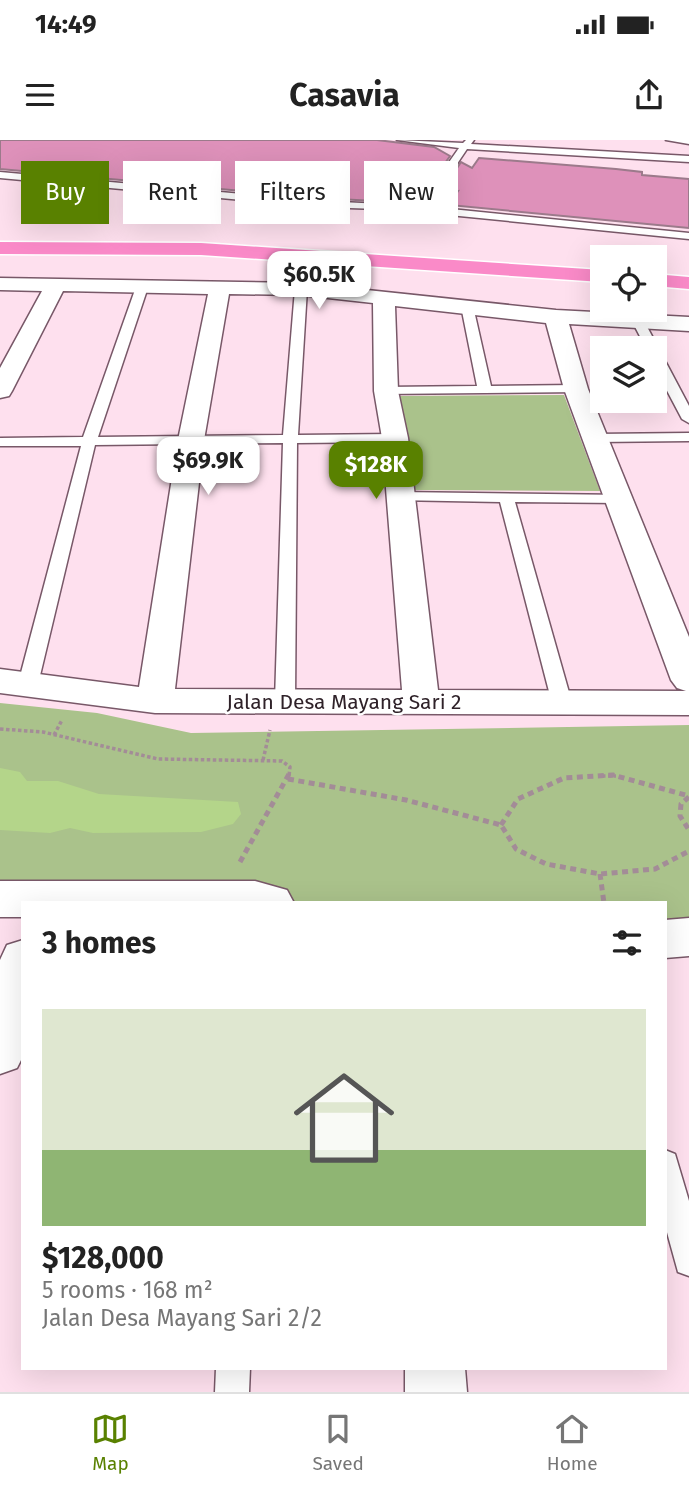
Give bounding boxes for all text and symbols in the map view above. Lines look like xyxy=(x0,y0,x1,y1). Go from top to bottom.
text: 14:49 xyxy=(35,9,97,40)
icon: menu xyxy=(21,76,59,114)
text: Casavia xyxy=(289,76,400,114)
icon: share xyxy=(630,76,668,114)
chip: Buy xyxy=(21,161,109,224)
chip: Rent xyxy=(123,161,221,224)
chip: Filters xyxy=(235,161,350,224)
chip: New xyxy=(364,161,458,224)
map controls xyxy=(590,245,667,413)
button: locate xyxy=(590,245,667,322)
pin: $60.5K xyxy=(262,251,376,311)
text: $60.5K xyxy=(283,260,355,288)
button: layers xyxy=(590,336,667,413)
pin: $69.9K xyxy=(151,438,265,497)
pin: $128K xyxy=(327,442,425,501)
text: $69.9K xyxy=(173,446,243,474)
text: $128K xyxy=(345,450,407,478)
street label: Jalan Desa Mayang Sari 2 xyxy=(226,689,462,715)
icon: filters xyxy=(608,924,646,962)
text: 3 homes xyxy=(42,925,156,961)
icon: home xyxy=(281,1055,407,1181)
text: $128,000 xyxy=(42,1240,164,1276)
text: 5 rooms · 168 m² xyxy=(42,1276,213,1304)
text: Jalan Desa Mayang Sari 2/2 xyxy=(42,1304,322,1332)
tab: Map xyxy=(91,1410,129,1475)
tab: Saved xyxy=(312,1410,364,1475)
tab: Home xyxy=(547,1410,597,1475)

